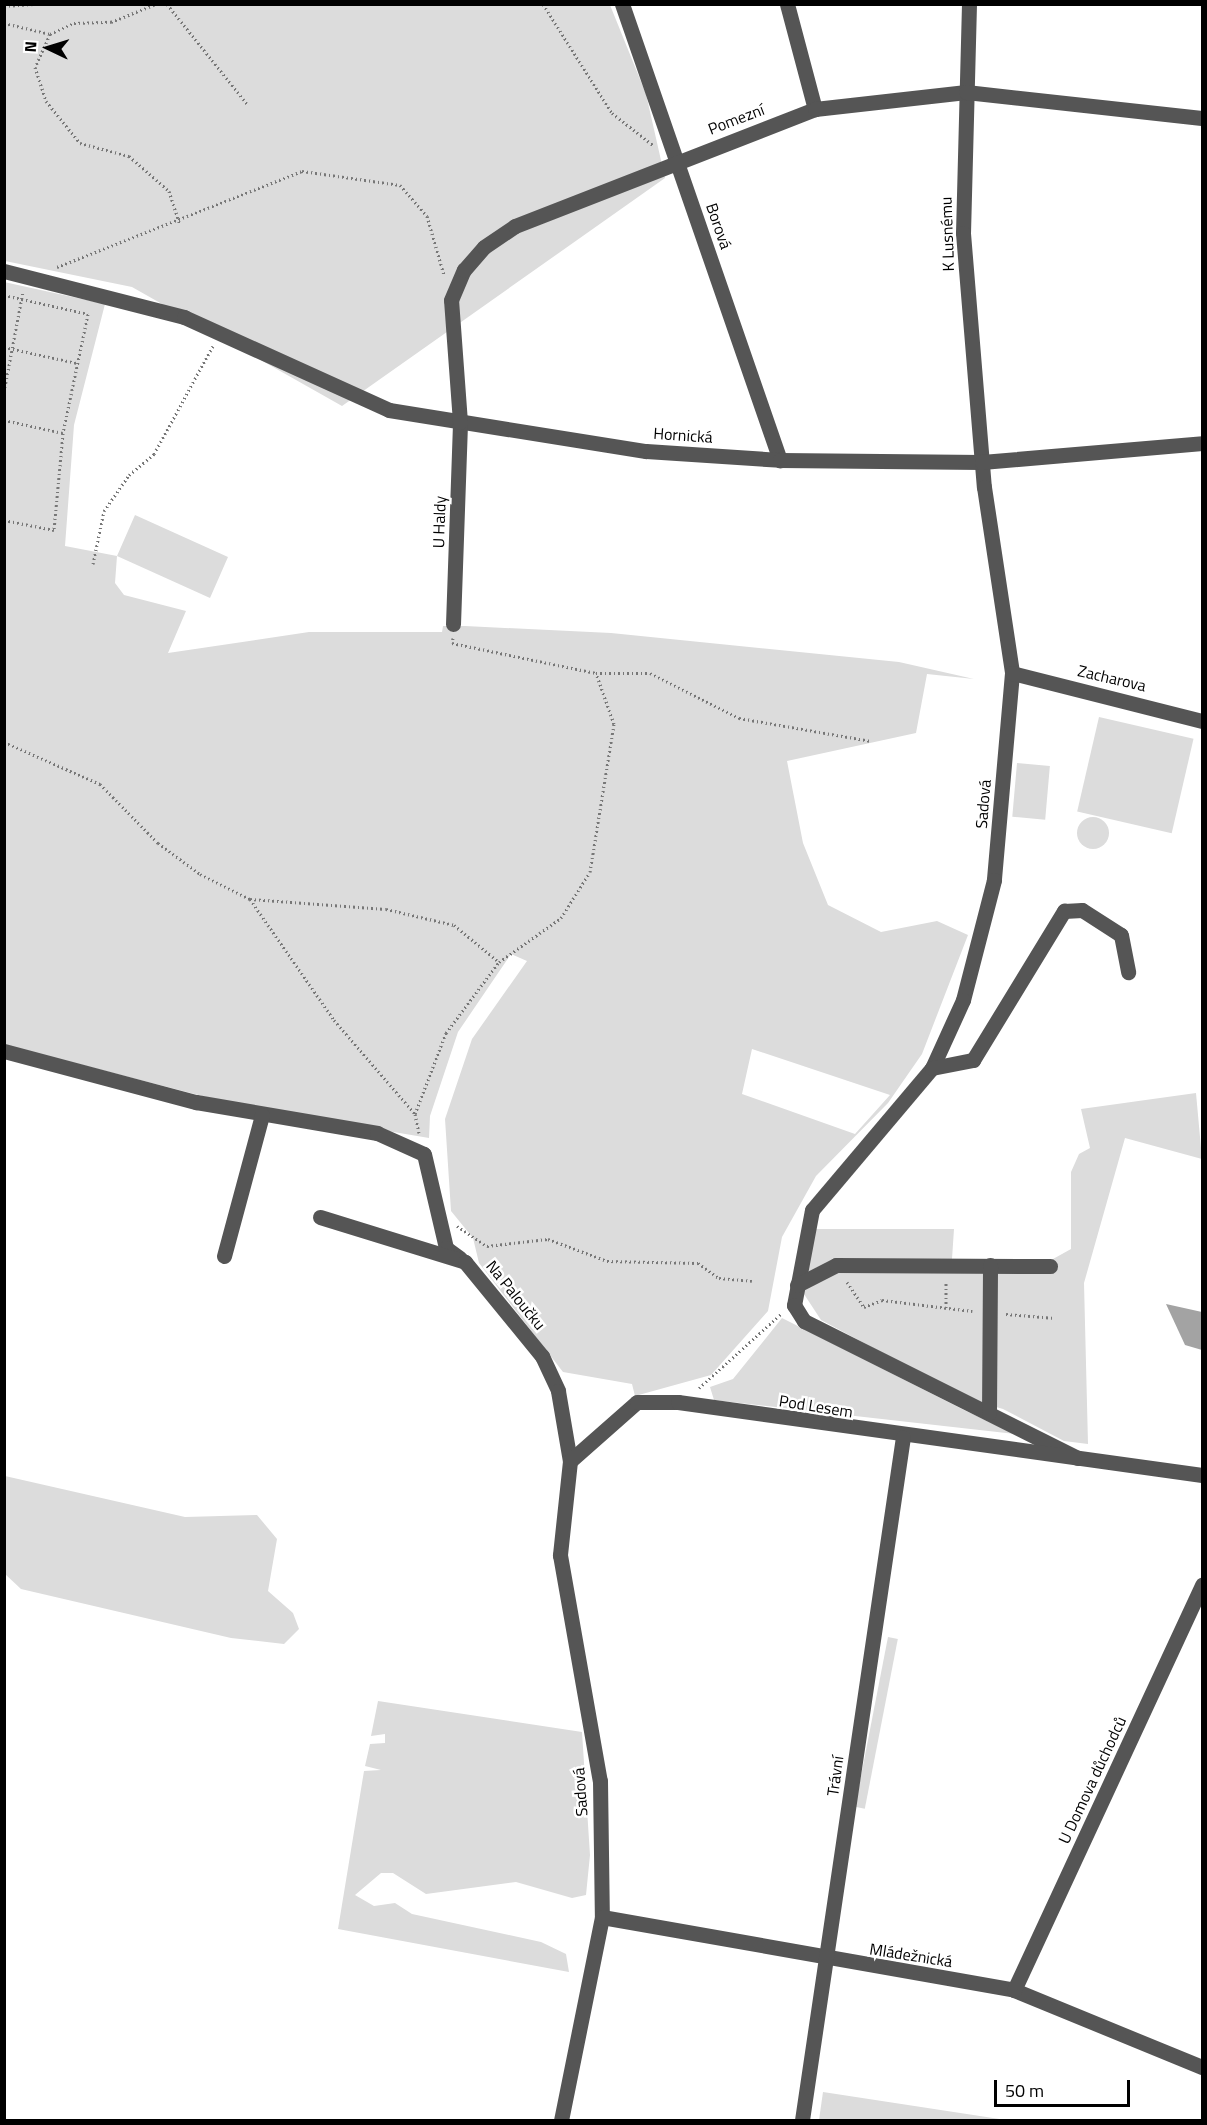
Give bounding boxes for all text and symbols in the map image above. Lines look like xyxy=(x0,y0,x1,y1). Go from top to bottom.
north arrow xyxy=(18,18,78,78)
text: N xyxy=(18,40,42,53)
street label: Pomezní xyxy=(705,100,767,138)
street label: K Lusnému xyxy=(936,196,958,272)
street label: Borová xyxy=(702,200,736,252)
street label: Hornická xyxy=(653,423,713,447)
street label: U Haldy xyxy=(428,495,450,549)
street label: Zacharova xyxy=(1076,661,1148,695)
street label: Sadová xyxy=(971,779,995,829)
street label: Na Paloučku xyxy=(482,1256,550,1334)
street label: Pod Lesem xyxy=(778,1391,854,1421)
street label: U Domova důchodců xyxy=(1054,1713,1130,1847)
street label: Trávní xyxy=(823,1755,847,1797)
street label: Sadová xyxy=(569,1767,591,1817)
street label: Mládežnická xyxy=(868,1939,954,1971)
scale bar xyxy=(997,2068,1134,2106)
text: 50 m xyxy=(1005,2077,1044,2104)

